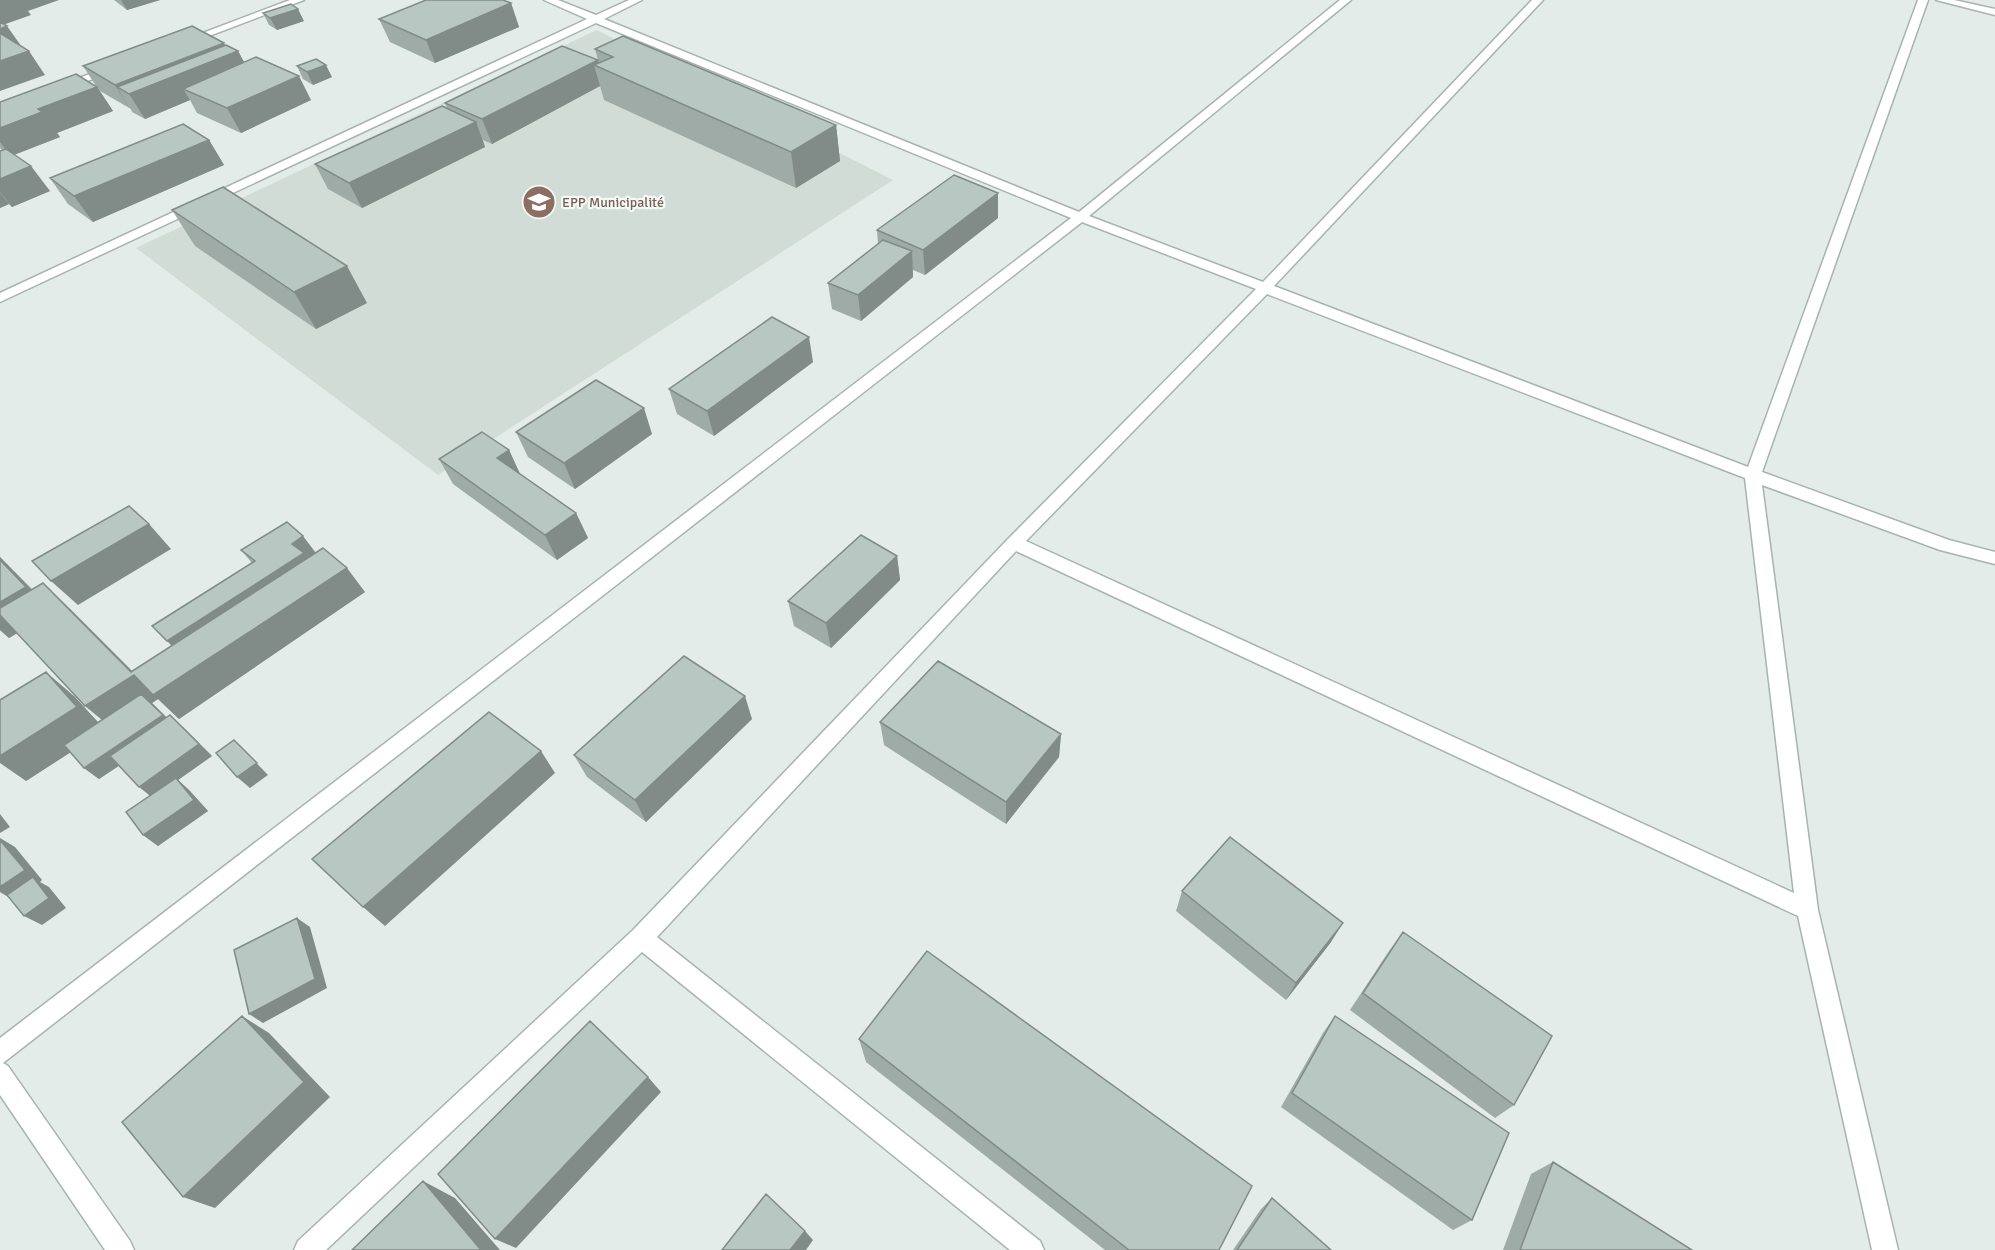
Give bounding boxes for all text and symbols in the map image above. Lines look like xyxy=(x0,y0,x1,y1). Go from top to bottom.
school or university icon: EPP Municipalité xyxy=(521,184,557,220)
place label: EPP Municipalité xyxy=(562,194,664,211)

